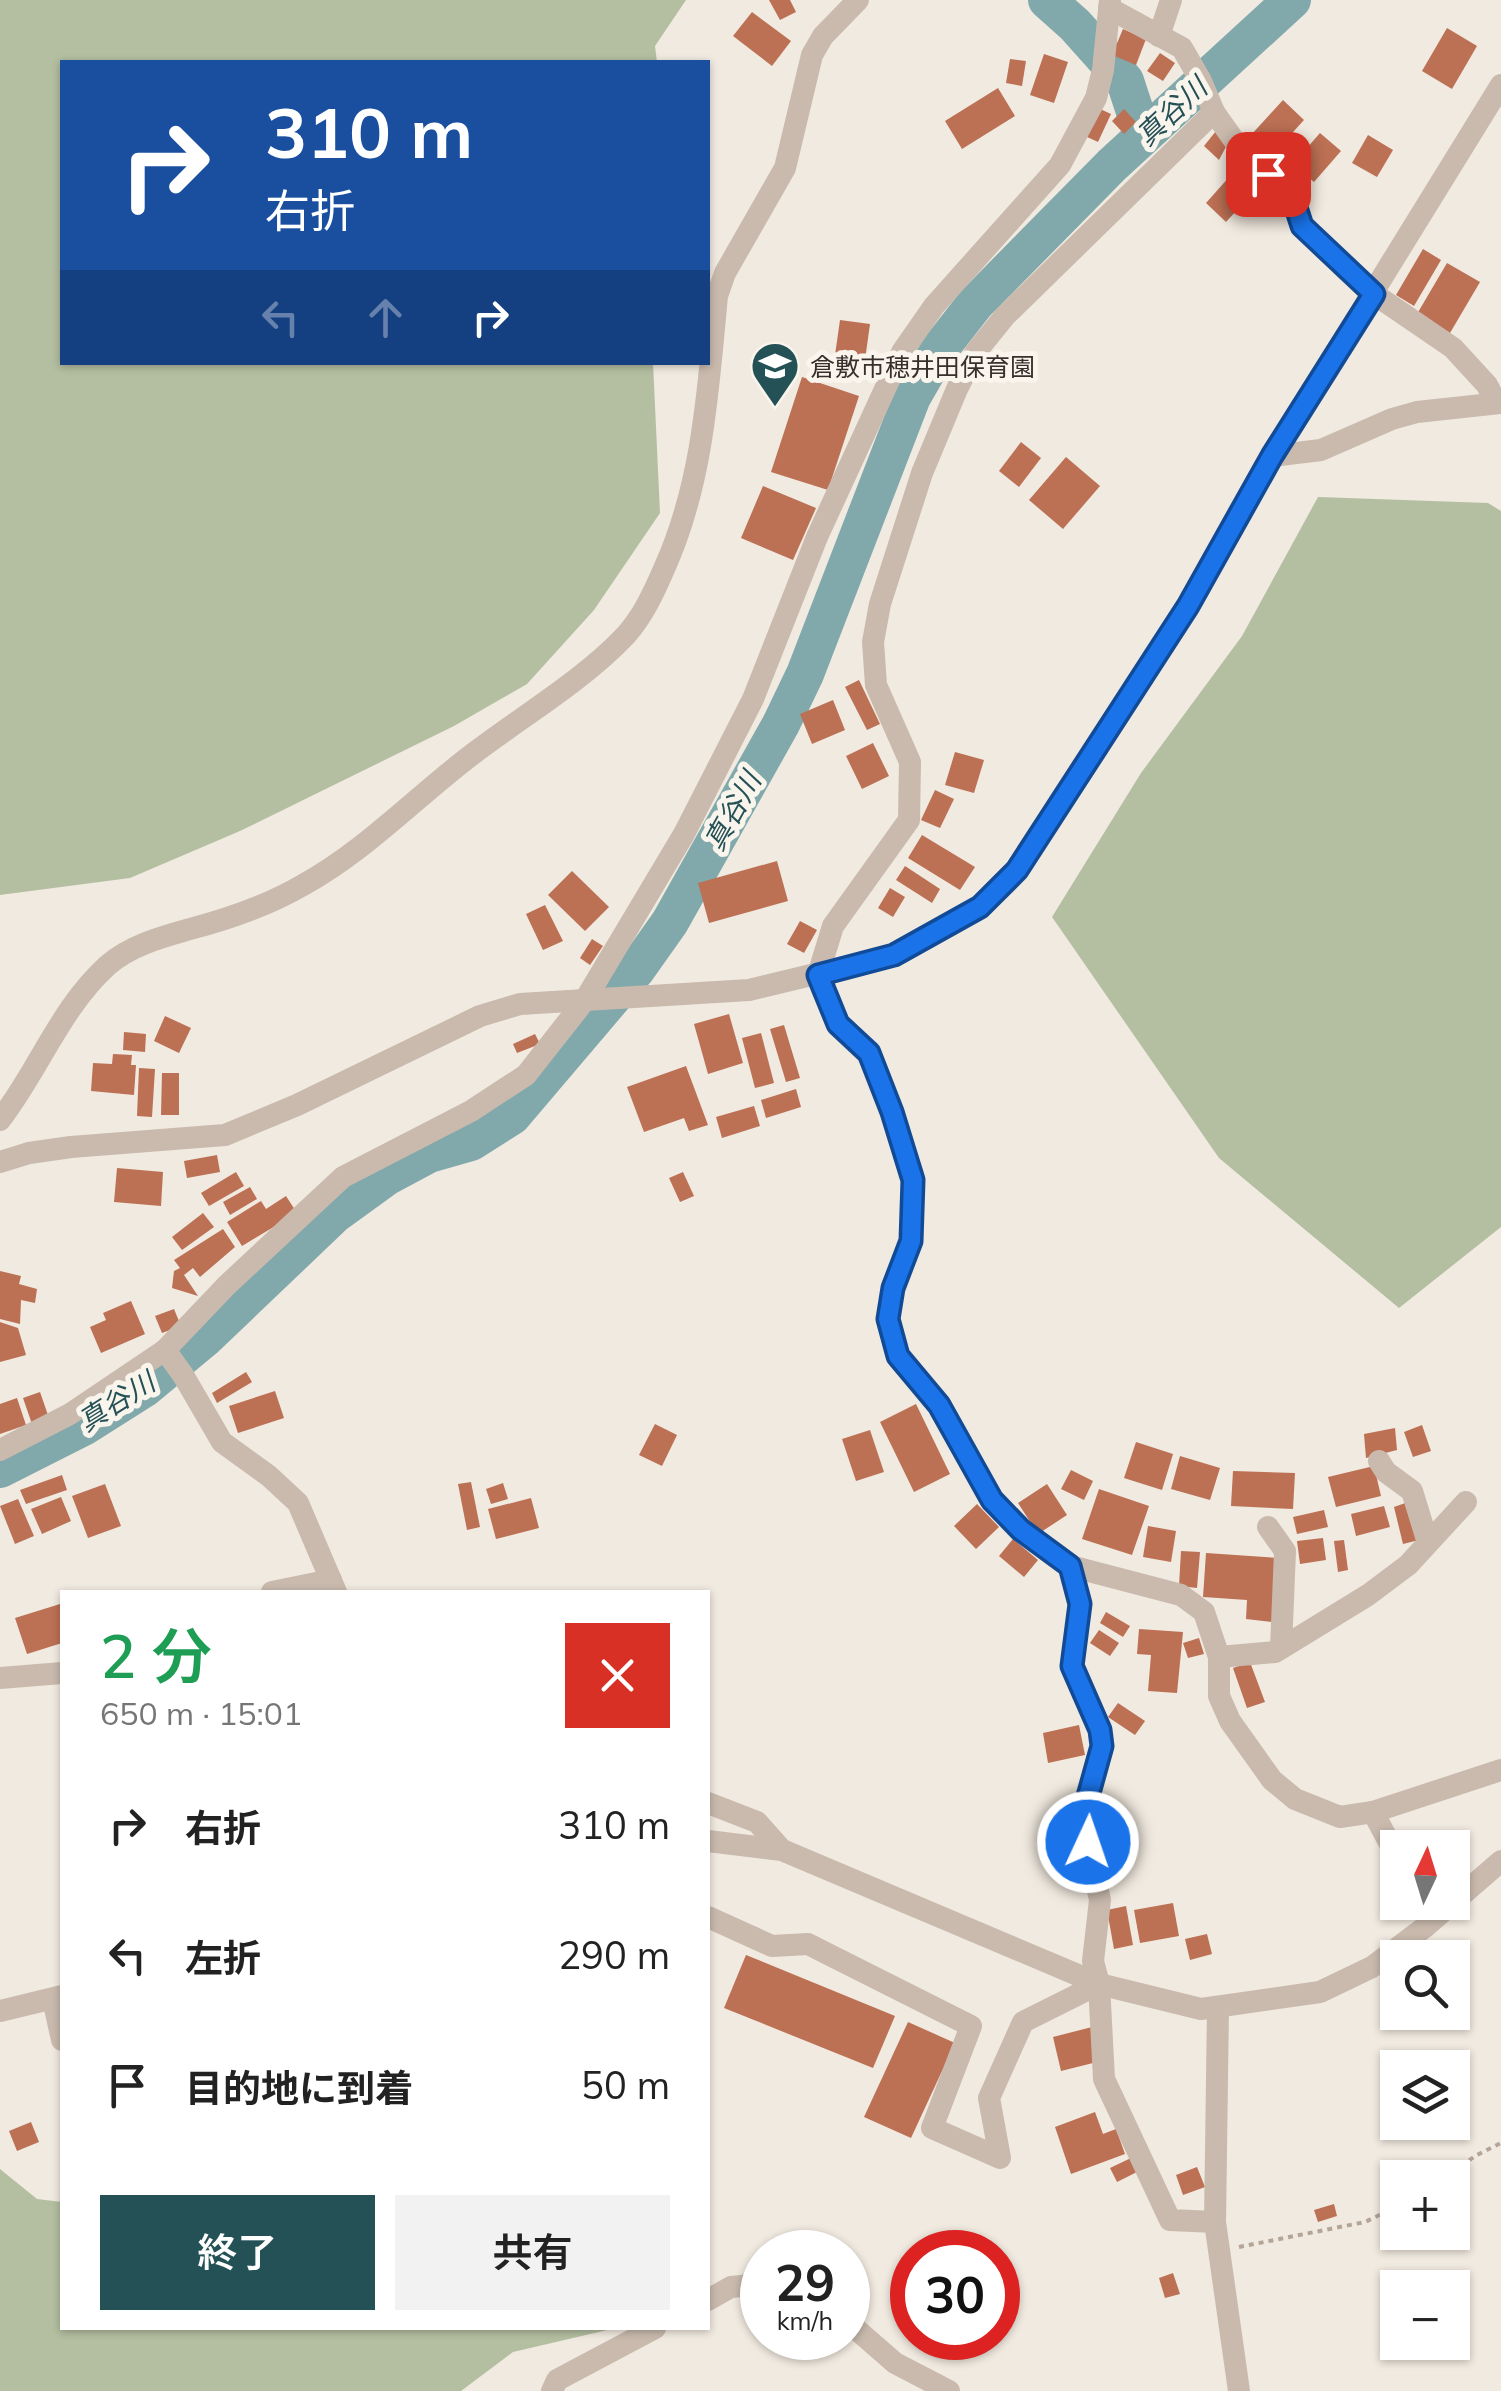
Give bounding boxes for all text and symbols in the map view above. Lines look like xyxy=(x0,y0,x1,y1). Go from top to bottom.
water label: 真谷川 xyxy=(1128,68,1216,152)
text: 310 m xyxy=(265,88,473,176)
icon: right xyxy=(100,100,230,230)
pin xyxy=(1226,132,1311,217)
icon: arrive xyxy=(1241,147,1296,202)
text: 右折 xyxy=(265,182,355,238)
icon: left xyxy=(253,290,308,345)
icon: ahead xyxy=(358,290,413,345)
icon: right xyxy=(463,290,518,345)
school or university icon: 倉敷市穂井田保育園 xyxy=(749,340,801,408)
place label: 倉敷市穂井田保育園 xyxy=(810,351,1035,382)
water label: 真谷川 xyxy=(696,763,769,856)
water label: 真谷川 xyxy=(71,1362,163,1438)
text: 2 分 xyxy=(100,1618,212,1693)
button: close xyxy=(565,1623,670,1728)
text: 650 m · 15:01 xyxy=(100,1693,302,1733)
position arrow xyxy=(1036,1790,1140,1894)
icon: right xyxy=(100,1798,155,1853)
text: 310 m xyxy=(558,1801,670,1849)
text: 右折 xyxy=(185,1804,261,1852)
north arrow xyxy=(1380,1830,1470,1920)
map controls xyxy=(1380,1830,1470,2360)
icon: left xyxy=(100,1928,155,1983)
text: 290 m xyxy=(558,1931,670,1979)
text: 左折 xyxy=(185,1934,261,1982)
button: search xyxy=(1380,1940,1470,2030)
button: layers xyxy=(1380,2050,1470,2140)
icon: arrive xyxy=(100,2058,155,2113)
text: 50 m xyxy=(581,2061,670,2109)
text: 目的地に到着 xyxy=(185,2064,413,2112)
button: + xyxy=(1380,2160,1470,2250)
button: 終了 xyxy=(100,2195,375,2310)
button: 共有 xyxy=(395,2195,670,2310)
speed limit sign: 30 xyxy=(890,2230,1020,2360)
text: 29 xyxy=(775,2251,835,2314)
button: − xyxy=(1380,2270,1470,2360)
text: km/h xyxy=(777,2305,833,2336)

